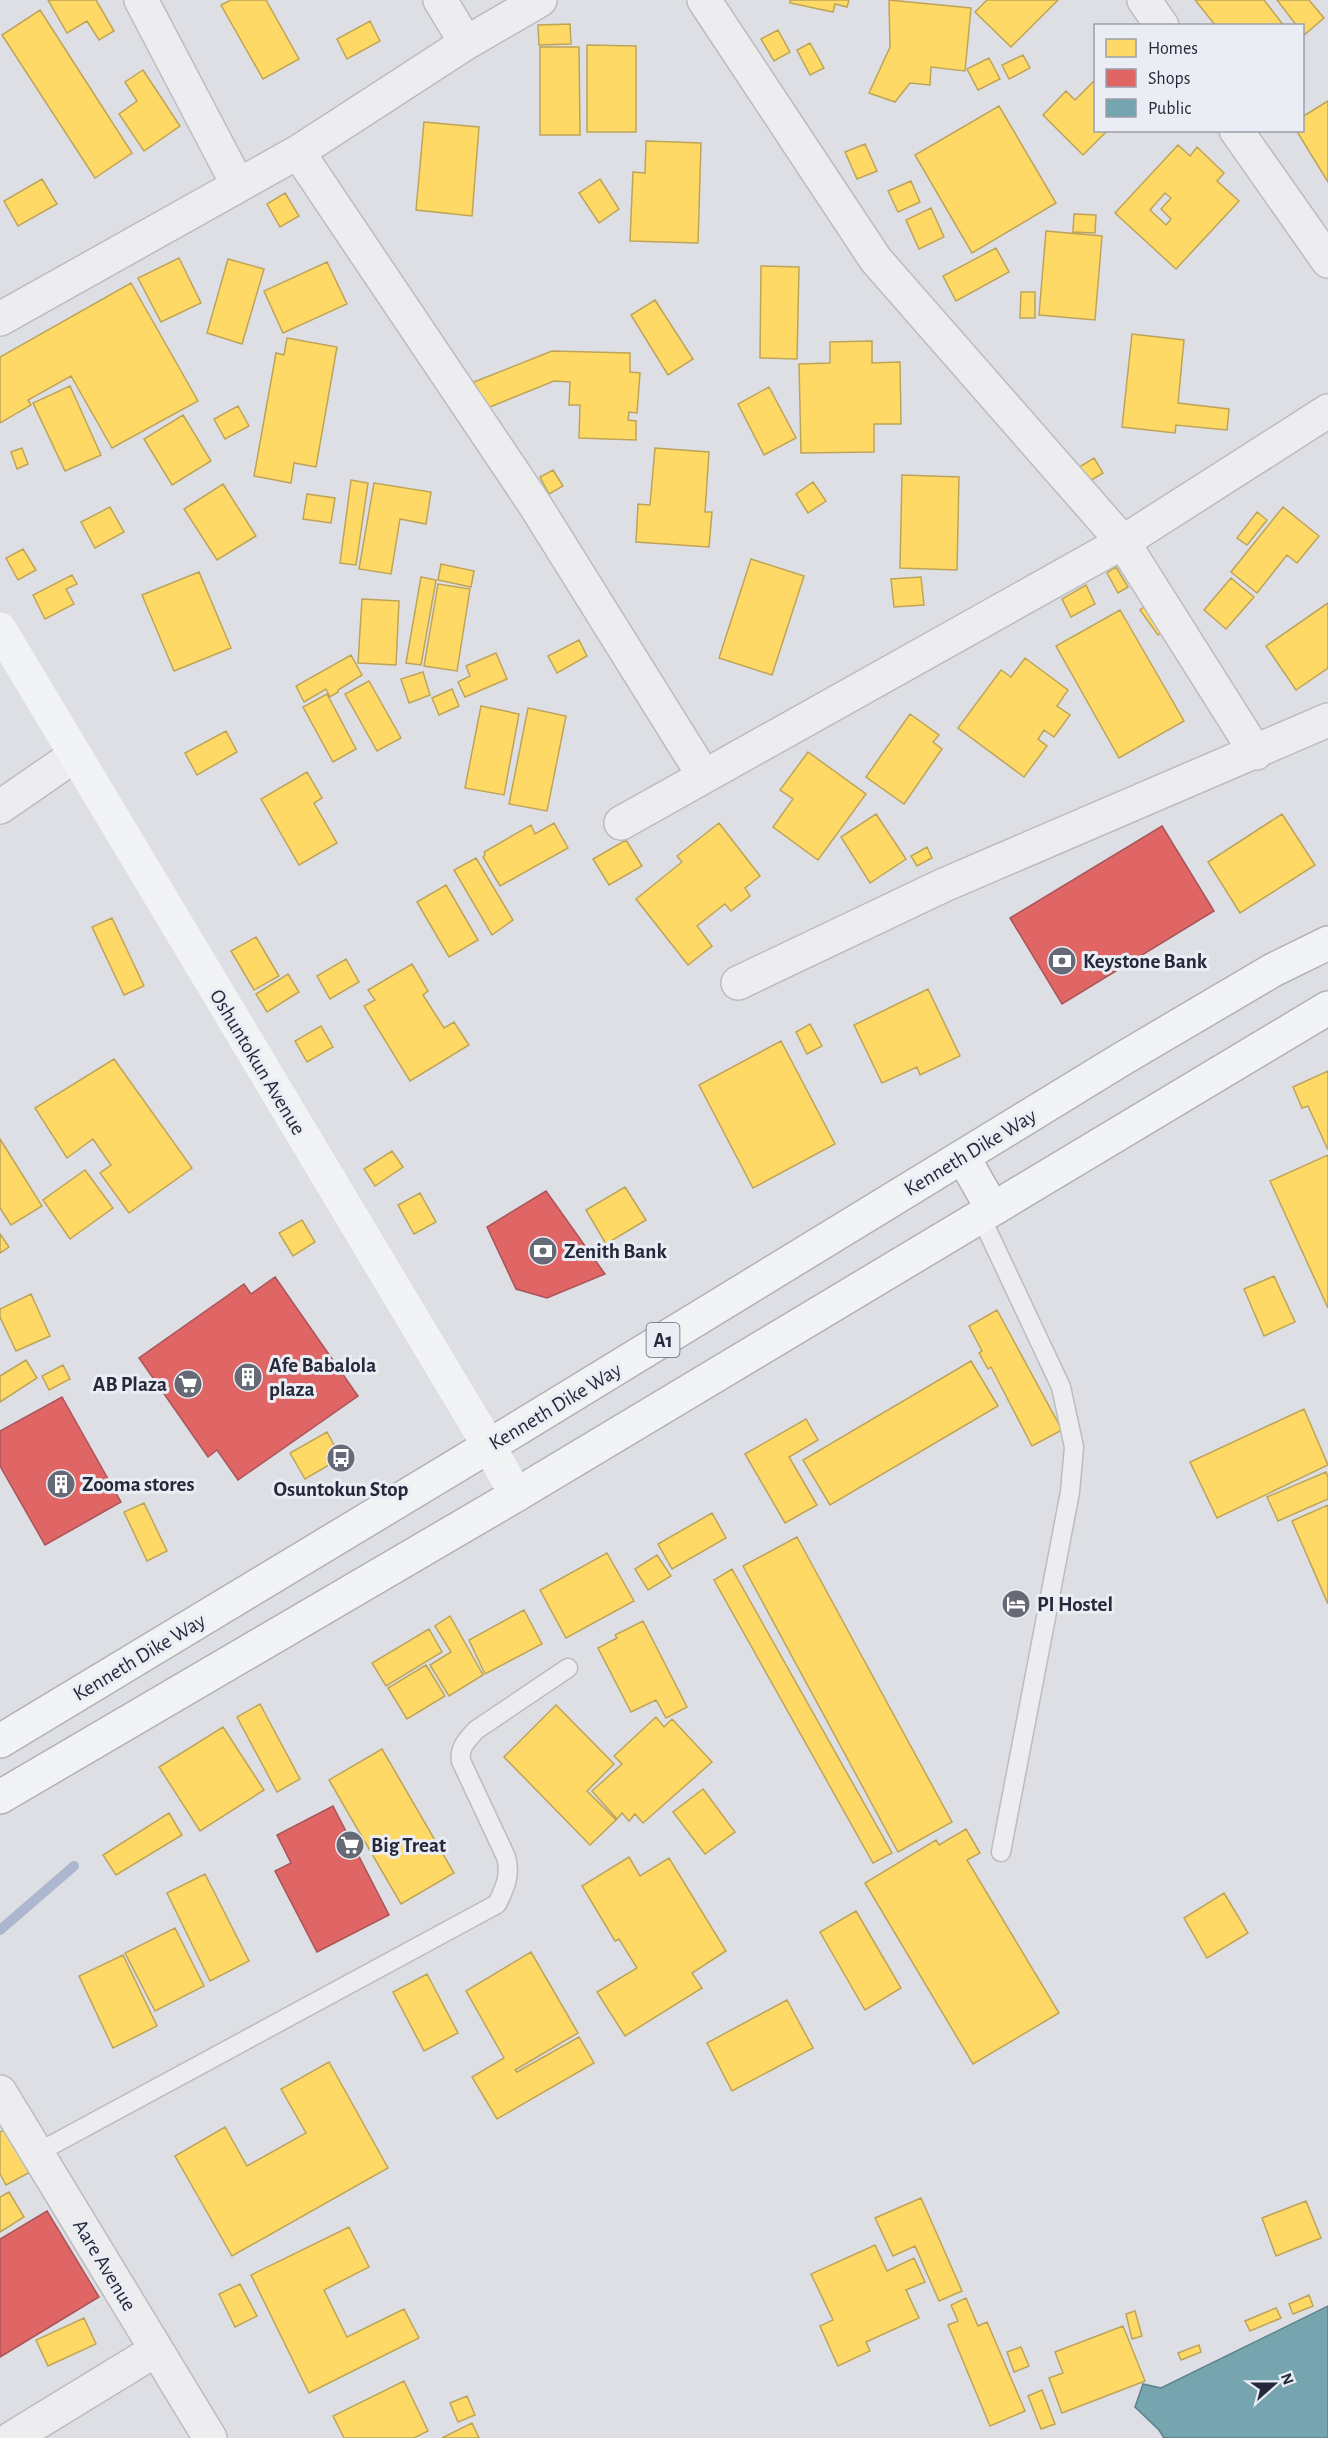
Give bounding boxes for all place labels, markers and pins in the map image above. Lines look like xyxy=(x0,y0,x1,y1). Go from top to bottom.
bank icon: Keystone Bank xyxy=(1046,945,1078,977)
place label: Keystone Bank xyxy=(1083,951,1208,972)
bank icon: Zenith Bank xyxy=(527,1235,559,1267)
place label: Zenith Bank xyxy=(564,1241,667,1262)
place label: Afe Babalola plaza xyxy=(269,1355,376,1400)
building icon: Afe Babalola plaza xyxy=(232,1361,264,1393)
supermarket icon: AB Plaza xyxy=(172,1368,204,1400)
place label: AB Plaza xyxy=(93,1374,167,1395)
bus stop icon: Osuntokun Stop xyxy=(325,1442,357,1474)
building icon: Zooma stores xyxy=(45,1468,77,1500)
place label: Zooma stores xyxy=(82,1474,195,1495)
place label: Osuntokun Stop xyxy=(273,1479,409,1500)
hotel icon: PI Hostel xyxy=(1000,1588,1032,1620)
place label: PI Hostel xyxy=(1037,1594,1113,1615)
supermarket icon: Big Treat xyxy=(334,1829,366,1861)
place label: Big Treat xyxy=(371,1835,446,1856)

